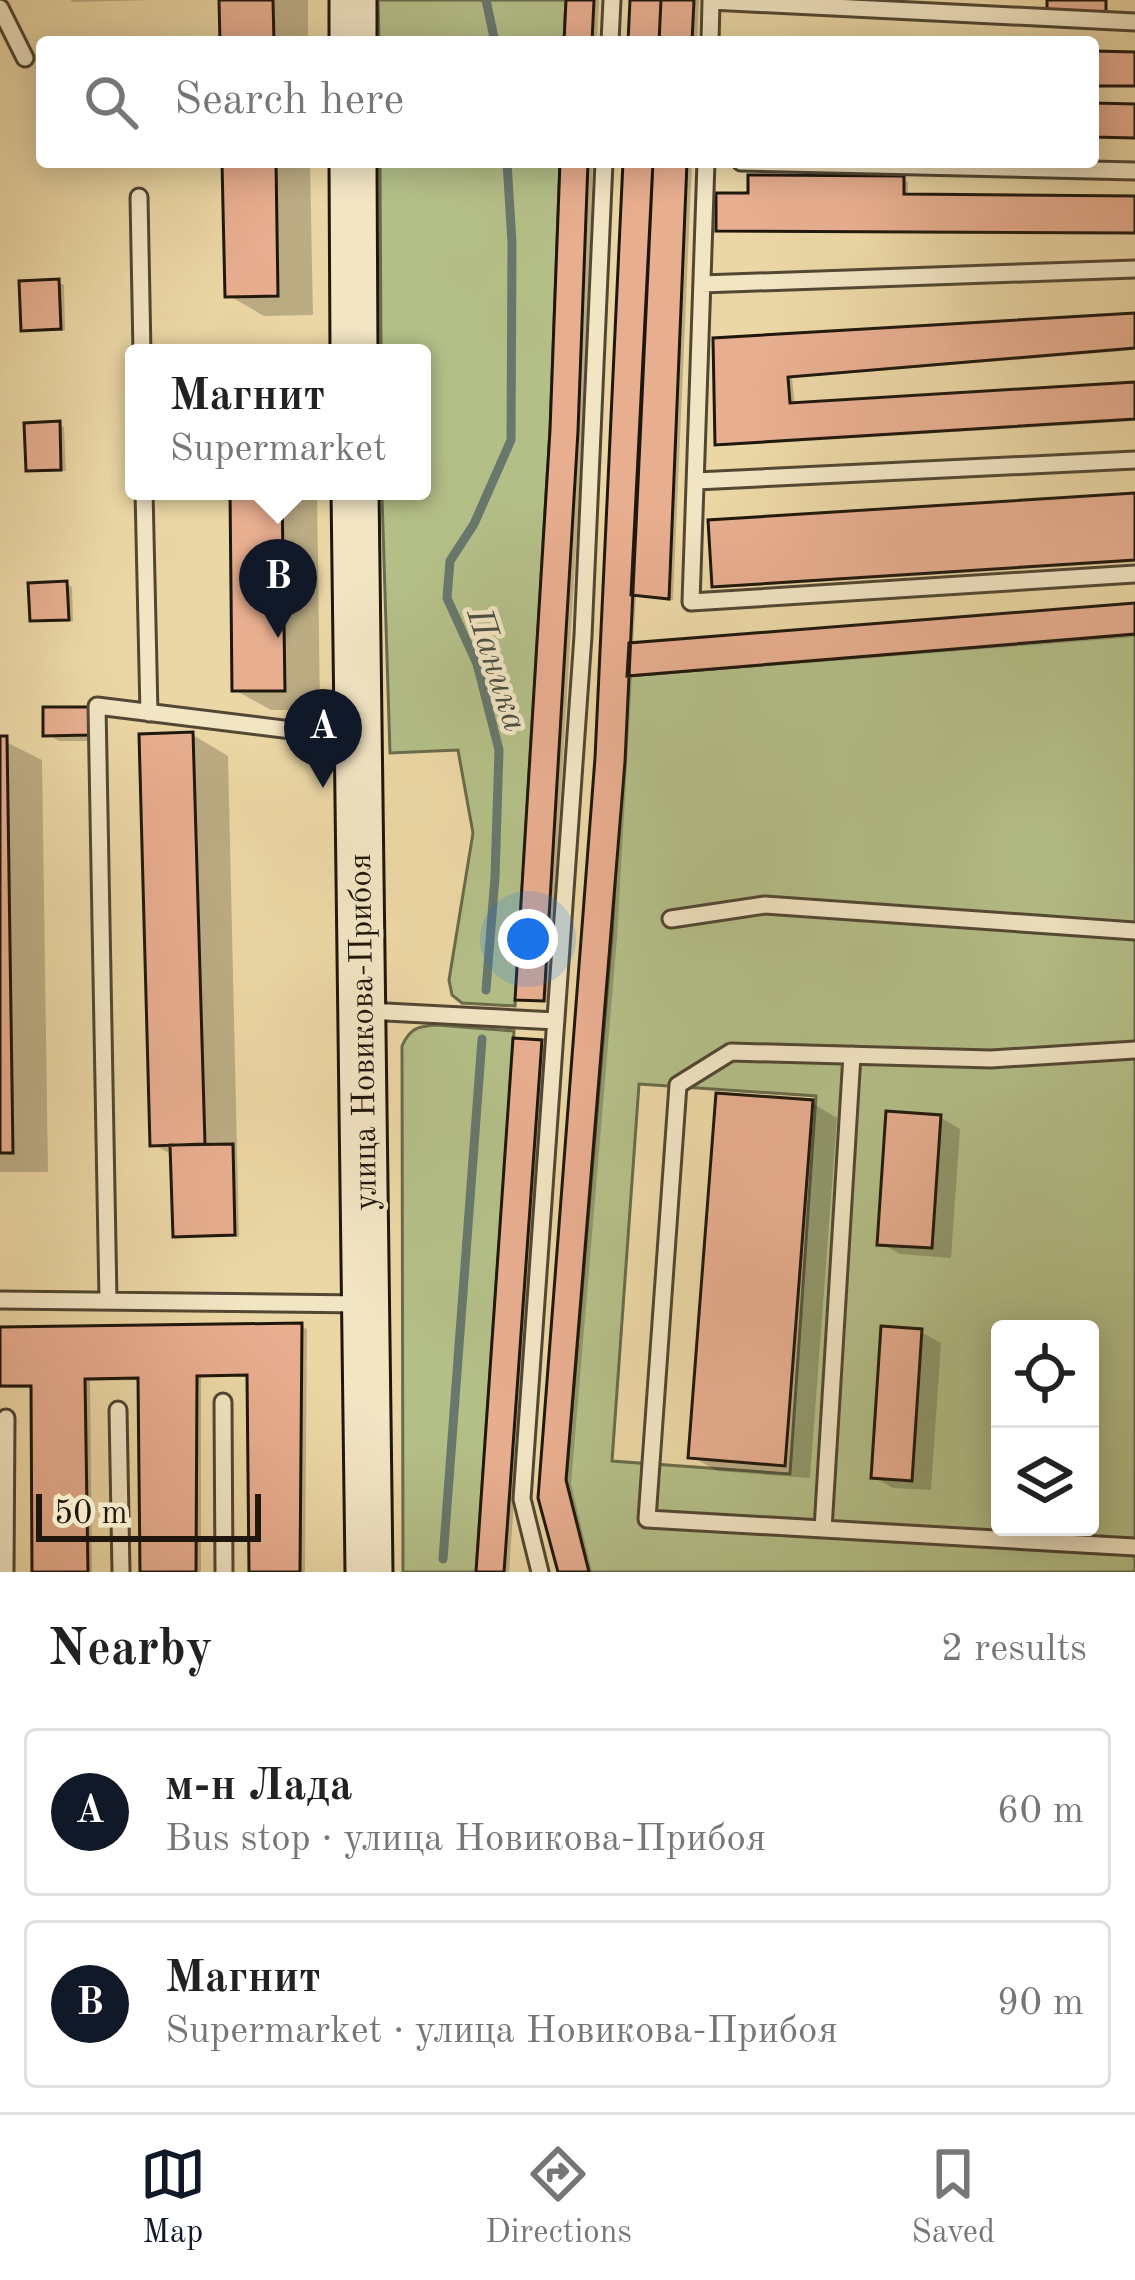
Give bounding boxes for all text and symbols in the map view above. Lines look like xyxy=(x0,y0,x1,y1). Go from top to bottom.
search box xyxy=(36,36,1099,168)
icon: search xyxy=(78,69,144,135)
text: Search here xyxy=(174,79,404,124)
popup xyxy=(125,344,431,500)
text: Магнит xyxy=(169,375,325,420)
text: Supermarket xyxy=(169,430,387,469)
pin: B xyxy=(239,539,317,638)
water label: Паника xyxy=(458,603,532,737)
pin: A xyxy=(284,689,362,788)
street label: улица Новикова-Прибоя xyxy=(345,853,384,1211)
your location xyxy=(498,909,558,969)
map controls xyxy=(991,1320,1099,1536)
button: locate xyxy=(991,1320,1099,1428)
button: layers xyxy=(991,1428,1099,1536)
scale bar xyxy=(36,1488,261,1541)
text: 50 m xyxy=(54,1498,128,1531)
text: Nearby xyxy=(48,1625,213,1676)
text: 2 results xyxy=(941,1630,1087,1669)
text: м-н Лада xyxy=(165,1765,353,1810)
text: A xyxy=(75,1792,105,1831)
text: 60 m xyxy=(997,1792,1084,1831)
text: Bus stop · улица Новикова-Прибоя xyxy=(165,1820,766,1859)
text: Магнит xyxy=(165,1957,321,2002)
text: B xyxy=(76,1984,104,2023)
text: 90 m xyxy=(997,1984,1084,2023)
text: Supermarket · улица Новикова-Прибоя xyxy=(165,2012,838,2051)
tab: Map xyxy=(140,2141,206,2254)
tab: Directions xyxy=(485,2141,632,2254)
tab: Saved xyxy=(911,2141,995,2254)

